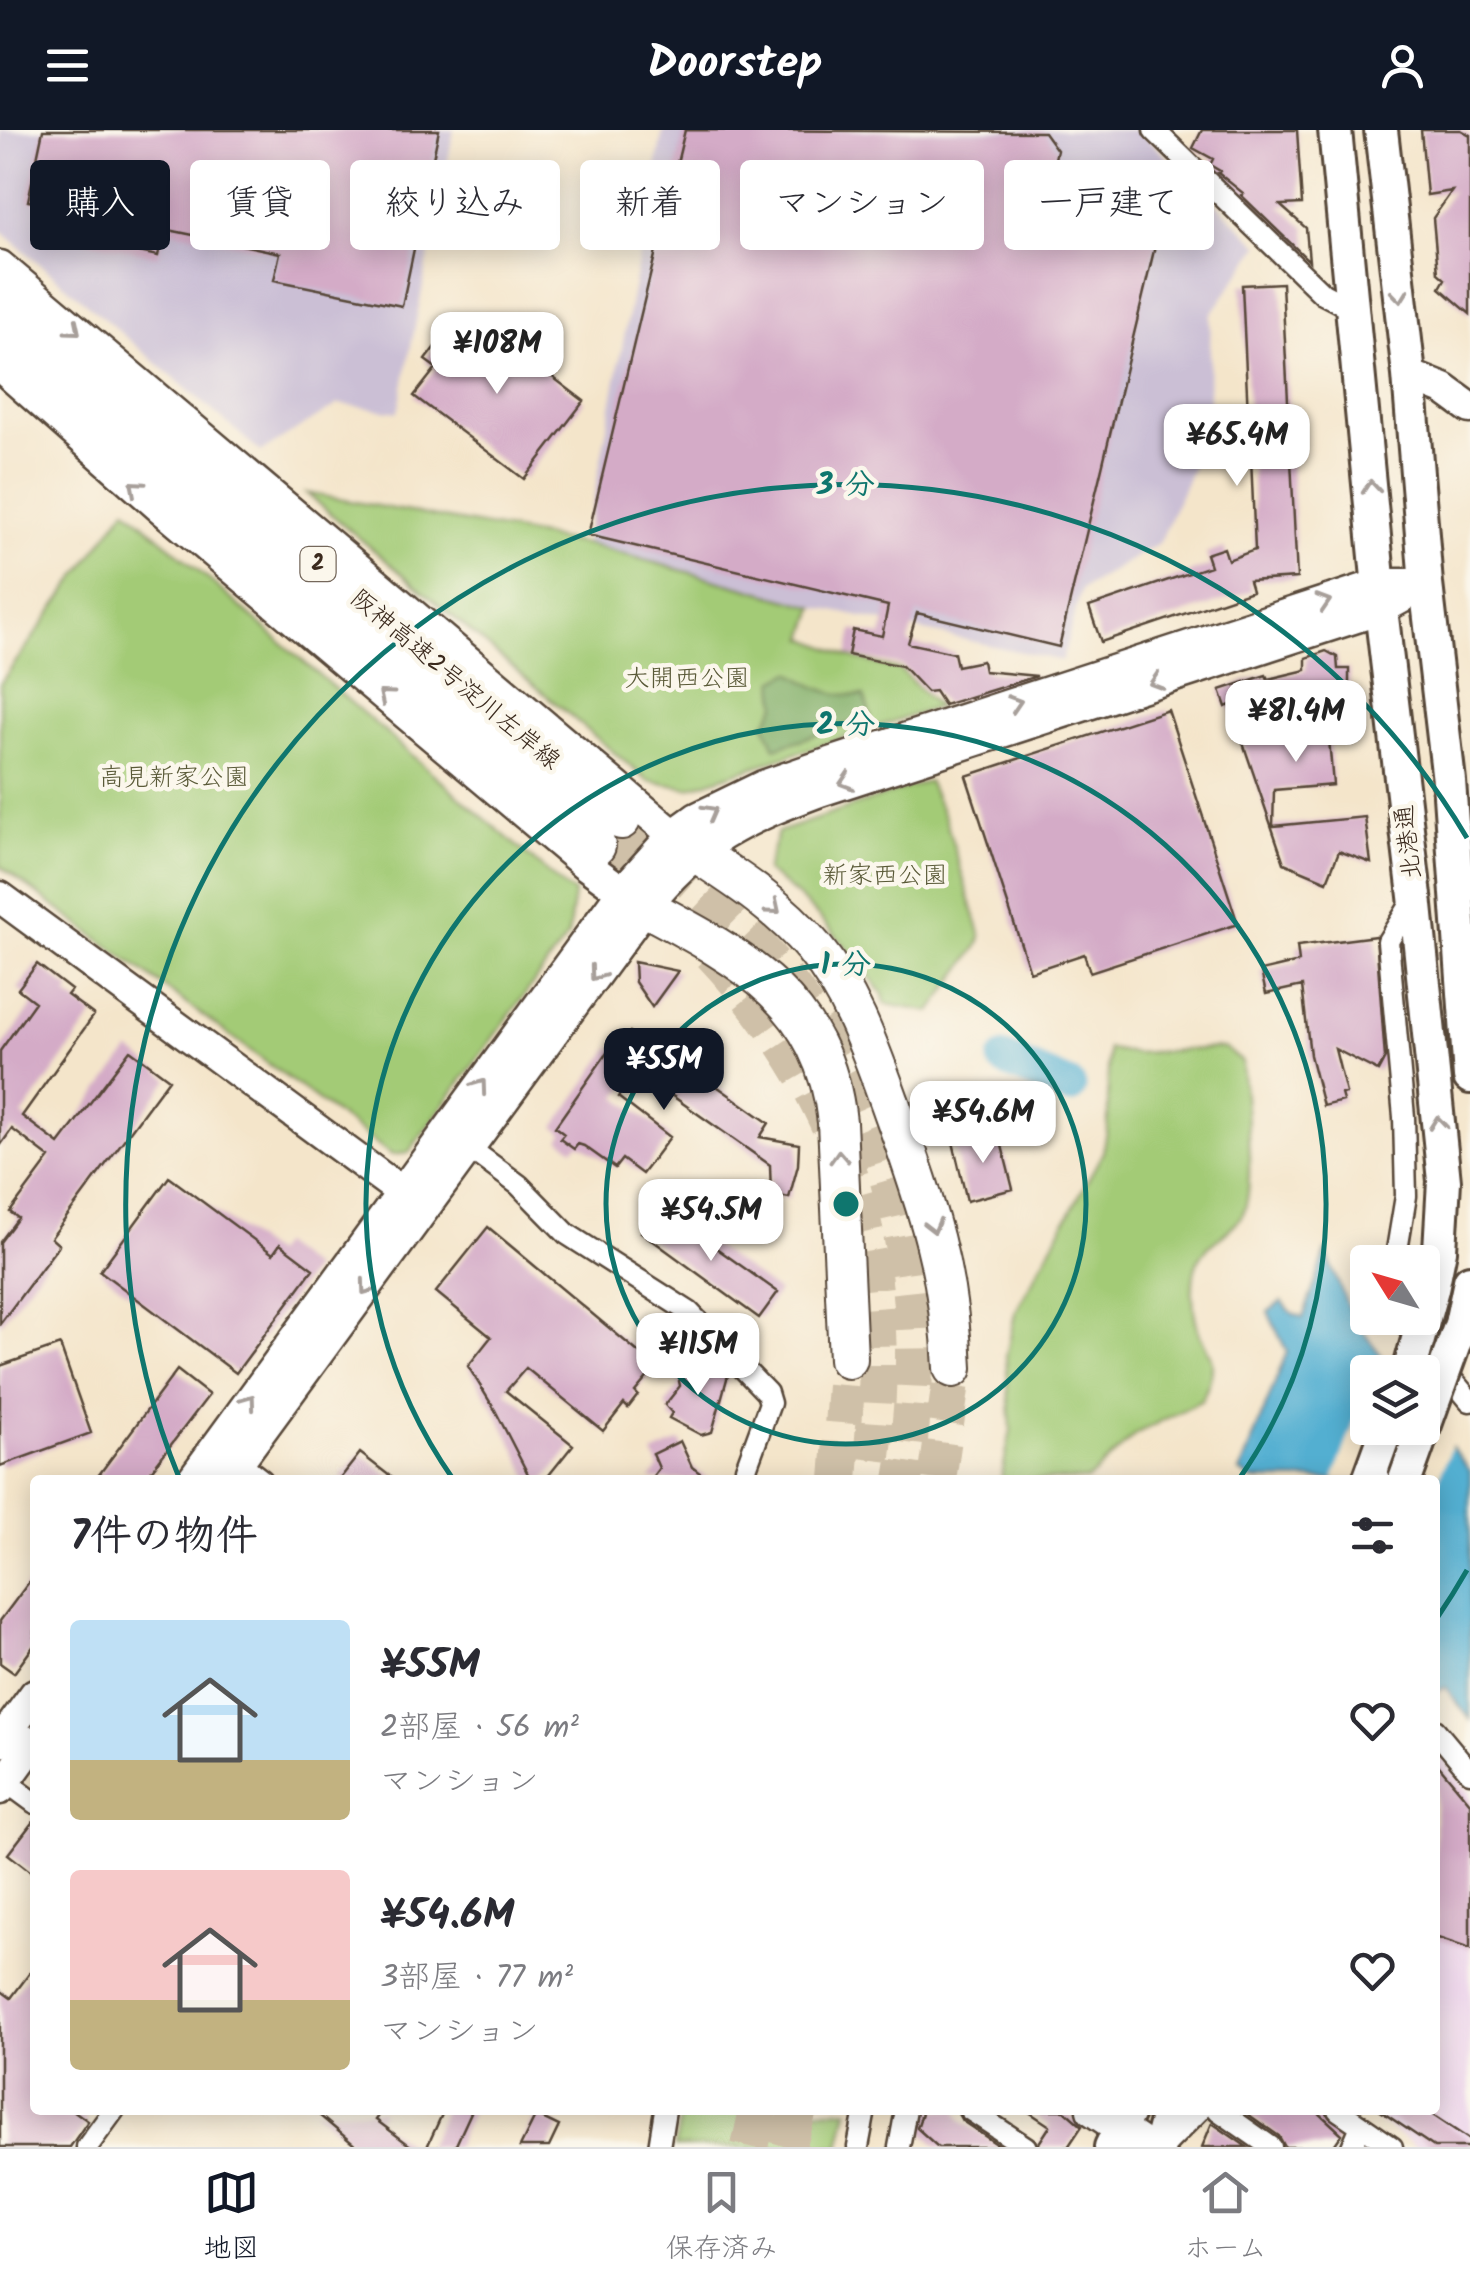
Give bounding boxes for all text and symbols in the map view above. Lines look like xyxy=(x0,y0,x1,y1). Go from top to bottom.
text: Doorstep xyxy=(648,29,822,101)
icon: menu xyxy=(40,38,95,93)
icon: person xyxy=(1375,38,1430,93)
chip: 購入 xyxy=(30,160,170,250)
chip: 賃貸 xyxy=(190,160,330,250)
chip: 絞り込み xyxy=(350,160,560,250)
chip: 新着 xyxy=(580,160,720,250)
chip: マンション xyxy=(740,160,984,250)
chip: 一戸建て xyxy=(1004,160,1214,250)
one-way arrow xyxy=(1389,289,1410,305)
pin: ¥108M xyxy=(427,312,567,397)
one-way arrow xyxy=(63,317,81,335)
text: ¥108M xyxy=(453,319,541,370)
pin: ¥65.4M xyxy=(1156,404,1318,489)
text: ¥65.4M xyxy=(1186,411,1288,462)
text: 3 分 xyxy=(816,462,875,510)
one-way arrow xyxy=(1361,478,1382,494)
one-way arrow xyxy=(130,480,148,498)
road number: 2 xyxy=(300,547,336,581)
street label: 阪神高速2号淀川左岸線 xyxy=(341,580,569,780)
one-way arrow xyxy=(1315,594,1332,614)
park label: 大開西公園 xyxy=(624,659,750,699)
one-way arrow xyxy=(1148,670,1165,691)
pin: ¥81.4M xyxy=(1215,680,1377,765)
text: ¥81.4M xyxy=(1247,687,1345,738)
one-way arrow xyxy=(378,690,396,708)
one-way arrow xyxy=(1006,694,1023,714)
text: 2 分 xyxy=(816,702,876,750)
park label: 高見新家公園 xyxy=(99,758,249,798)
one-way arrow xyxy=(839,771,856,791)
street label: 北港通 xyxy=(1385,802,1433,882)
one-way arrow xyxy=(699,804,717,824)
park label: 新家西公園 xyxy=(822,856,948,896)
one-way arrow xyxy=(763,896,781,914)
text: 1 分 xyxy=(821,942,871,990)
one-way arrow xyxy=(591,963,608,981)
pin: ¥55M xyxy=(605,1028,723,1113)
text: ¥55M xyxy=(626,1035,702,1086)
one-way arrow xyxy=(469,1079,486,1097)
pin: ¥54.6M xyxy=(902,1081,1064,1166)
text: ¥54.6M xyxy=(932,1088,1034,1139)
one-way arrow xyxy=(1428,1114,1449,1130)
one-way arrow xyxy=(829,1148,850,1164)
pin: ¥54.5M xyxy=(630,1179,792,1264)
text: ¥54.5M xyxy=(660,1186,762,1237)
centre of rings xyxy=(828,1186,864,1222)
one-way arrow xyxy=(922,1217,943,1234)
north arrow xyxy=(1350,1245,1440,1335)
map controls xyxy=(1350,1245,1440,1445)
one-way arrow xyxy=(361,1277,378,1295)
pin: ¥115M xyxy=(628,1313,768,1398)
text: ¥115M xyxy=(658,1320,738,1371)
button: layers xyxy=(1350,1355,1440,1445)
one-way arrow xyxy=(237,1394,255,1412)
text: 7件の物件 xyxy=(70,1504,258,1571)
icon: filters xyxy=(1345,1508,1400,1563)
text: ¥55M xyxy=(380,1633,480,1700)
icon: home xyxy=(150,1660,270,1780)
icon: heart xyxy=(1345,1693,1400,1748)
text: 2部屋 · 56 m² xyxy=(380,1703,579,1754)
text: マンション xyxy=(380,1757,539,1808)
text: ¥54.6M xyxy=(380,1883,514,1950)
icon: home xyxy=(150,1910,270,2030)
icon: heart xyxy=(1345,1943,1400,1998)
text: 3部屋 · 77 m² xyxy=(380,1953,573,2004)
text: マンション xyxy=(380,2007,539,2058)
tab: 地図 xyxy=(203,2165,259,2272)
tab: 保存済み xyxy=(666,2165,778,2272)
tab: ホーム xyxy=(1184,2165,1267,2272)

